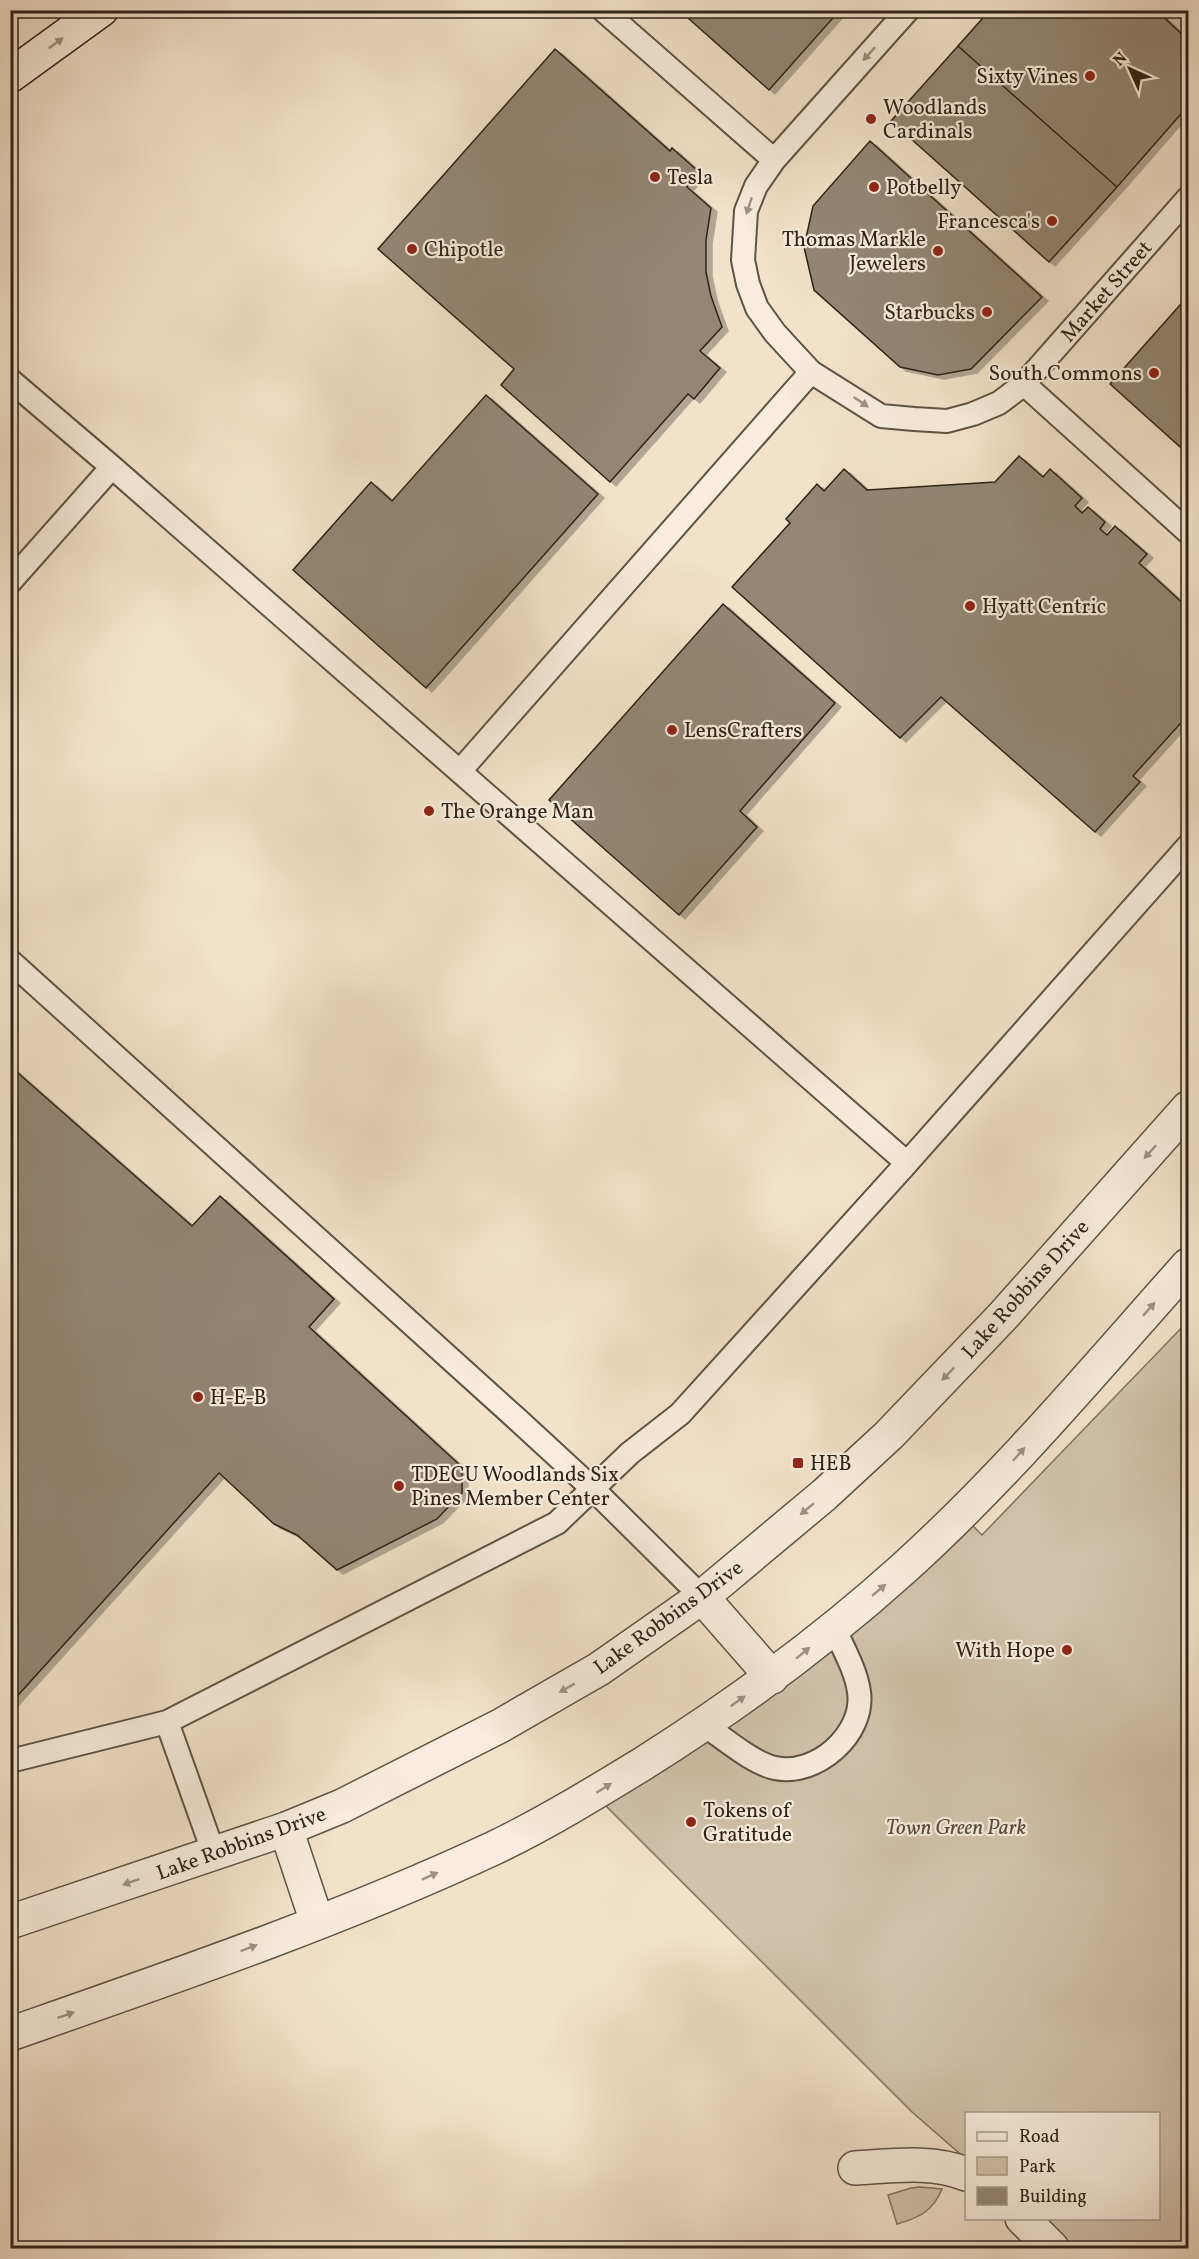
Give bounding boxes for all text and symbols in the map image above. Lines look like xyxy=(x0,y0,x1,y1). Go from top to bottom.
one-way arrow xyxy=(47,37,63,49)
north arrow xyxy=(1100,39,1160,99)
one-way arrow xyxy=(863,46,876,61)
text: N xyxy=(1109,48,1133,72)
place label: Sixty Vines xyxy=(976,63,1078,92)
marker: Sixty Vines xyxy=(1083,69,1097,83)
place label: Woodlands Cardinals xyxy=(883,94,987,147)
marker: Woodlands Cardinals xyxy=(864,112,878,126)
place label: Tesla xyxy=(667,164,714,193)
marker: Tesla xyxy=(648,170,662,184)
place label: Potbelly xyxy=(886,174,962,203)
marker: Potbelly xyxy=(867,180,881,194)
one-way arrow xyxy=(744,197,753,215)
place label: Francesca's xyxy=(937,208,1040,237)
marker: Francesca's xyxy=(1045,214,1059,228)
place label: Thomas Markle Jewelers xyxy=(782,226,926,279)
street label: Market Street xyxy=(1055,235,1160,349)
place label: Chipotle xyxy=(424,236,503,265)
marker: Chipotle xyxy=(405,242,419,256)
marker: Thomas Markle Jewelers xyxy=(931,244,945,258)
place label: Starbucks xyxy=(884,299,975,328)
marker: Starbucks xyxy=(980,305,994,319)
place label: South Commons xyxy=(989,360,1142,389)
marker: South Commons xyxy=(1147,366,1161,380)
one-way arrow xyxy=(853,397,869,408)
place label: Hyatt Centric xyxy=(982,593,1106,622)
marker: Hyatt Centric xyxy=(963,599,977,613)
place label: LensCrafters xyxy=(684,717,802,746)
marker: LensCrafters xyxy=(665,723,679,737)
place label: The Orange Man xyxy=(441,798,594,827)
marker: The Orange Man xyxy=(422,804,436,818)
one-way arrow xyxy=(1144,1144,1157,1159)
street label: Lake Robbins Drive xyxy=(956,1214,1097,1366)
one-way arrow xyxy=(1142,1302,1156,1317)
one-way arrow xyxy=(941,1366,955,1380)
place label: H-E-B xyxy=(210,1384,267,1413)
marker: H-E-B xyxy=(191,1390,205,1404)
one-way arrow xyxy=(1012,1447,1026,1462)
place label: HEB xyxy=(810,1450,852,1479)
marker: HEB xyxy=(791,1456,805,1470)
place label: TDECU Woodlands Six Pines Member Center xyxy=(411,1461,619,1514)
marker: TDECU Woodlands Six Pines Member Center xyxy=(392,1479,406,1493)
one-way arrow xyxy=(800,1502,815,1515)
street label: Lake Robbins Drive xyxy=(588,1554,750,1682)
one-way arrow xyxy=(871,1584,886,1597)
place label: With Hope xyxy=(955,1637,1055,1666)
marker: With Hope xyxy=(1060,1643,1074,1657)
one-way arrow xyxy=(795,1646,811,1659)
one-way arrow xyxy=(558,1683,575,1693)
one-way arrow xyxy=(730,1695,746,1707)
one-way arrow xyxy=(596,1782,612,1793)
place label: Tokens of Gratitude xyxy=(703,1797,792,1850)
street label: Lake Robbins Drive xyxy=(153,1800,330,1889)
park label: Town Green Park xyxy=(886,1814,1027,1843)
marker: Tokens of Gratitude xyxy=(684,1815,698,1829)
one-way arrow xyxy=(421,1871,439,1880)
one-way arrow xyxy=(122,1877,140,1887)
one-way arrow xyxy=(240,1943,258,1953)
one-way arrow xyxy=(57,2009,75,2019)
legend xyxy=(965,2112,1160,2220)
text: Road xyxy=(1019,2125,1060,2150)
text: Park xyxy=(1019,2155,1056,2180)
text: Building xyxy=(1019,2185,1087,2210)

